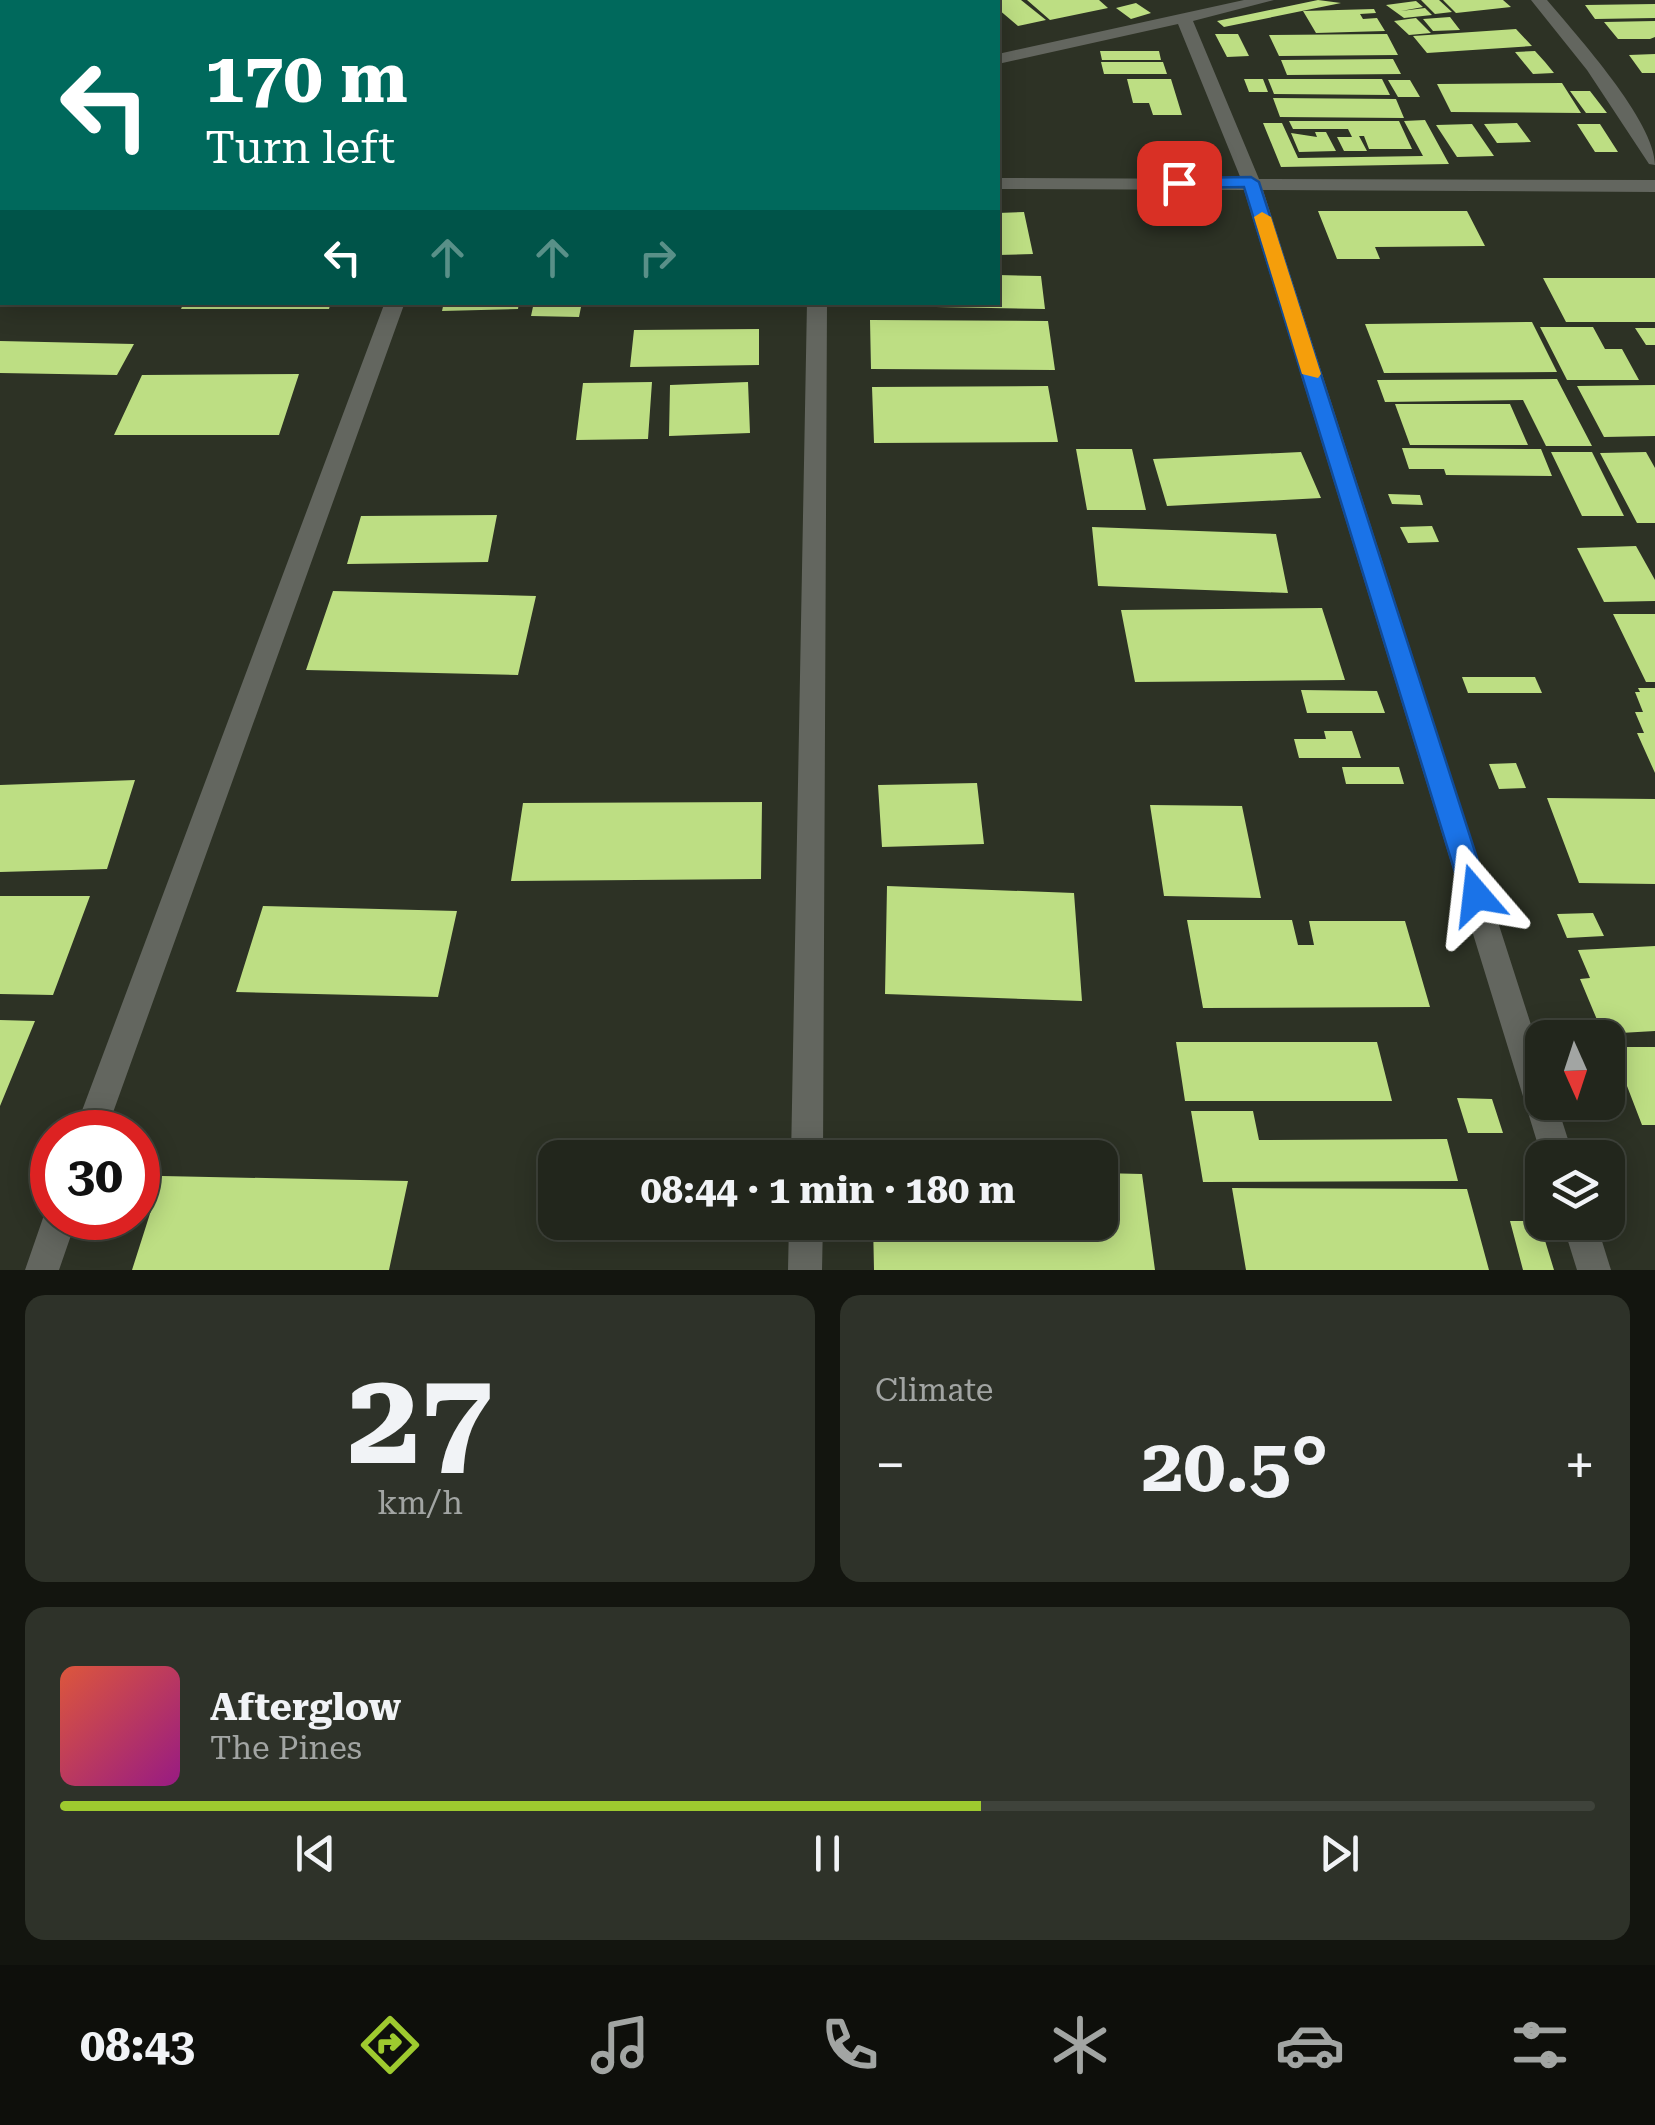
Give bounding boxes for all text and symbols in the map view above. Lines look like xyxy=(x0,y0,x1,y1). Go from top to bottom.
text: 170 m xyxy=(205,37,408,119)
icon: left xyxy=(40,40,170,170)
text: Turn left xyxy=(205,121,395,174)
pin xyxy=(1137,141,1222,226)
icon: arrive xyxy=(1152,156,1207,211)
icon: left xyxy=(315,230,370,285)
icon: ahead xyxy=(420,230,475,285)
icon: ahead xyxy=(525,230,580,285)
icon: right xyxy=(630,230,685,285)
position arrow xyxy=(1424,843,1528,947)
north arrow xyxy=(1525,1020,1625,1120)
map controls xyxy=(1525,1020,1625,1240)
speed limit sign: 30 xyxy=(30,1110,160,1240)
button: layers xyxy=(1525,1140,1625,1240)
text: 08:44 · 1 min · 180 m xyxy=(641,1168,1015,1212)
text: 27 xyxy=(347,1342,493,1495)
text: Climate xyxy=(875,1371,993,1409)
text: 20.5° xyxy=(1142,1421,1328,1509)
text: − xyxy=(875,1433,906,1497)
text: + xyxy=(1564,1433,1595,1497)
text: km/h xyxy=(377,1484,463,1522)
text: Afterglow xyxy=(210,1685,401,1729)
text: The Pines xyxy=(210,1729,362,1767)
icon: previous xyxy=(288,1826,343,1881)
icon: pause xyxy=(800,1826,855,1881)
icon: next xyxy=(1312,1826,1367,1881)
icon: directions xyxy=(355,2010,425,2080)
icon: music xyxy=(585,2010,655,2080)
icon: phone xyxy=(815,2010,885,2080)
icon: climate xyxy=(1045,2010,1115,2080)
icon: car xyxy=(1275,2010,1345,2080)
icon: filters xyxy=(1505,2010,1575,2080)
text: 08:43 xyxy=(80,2019,195,2072)

